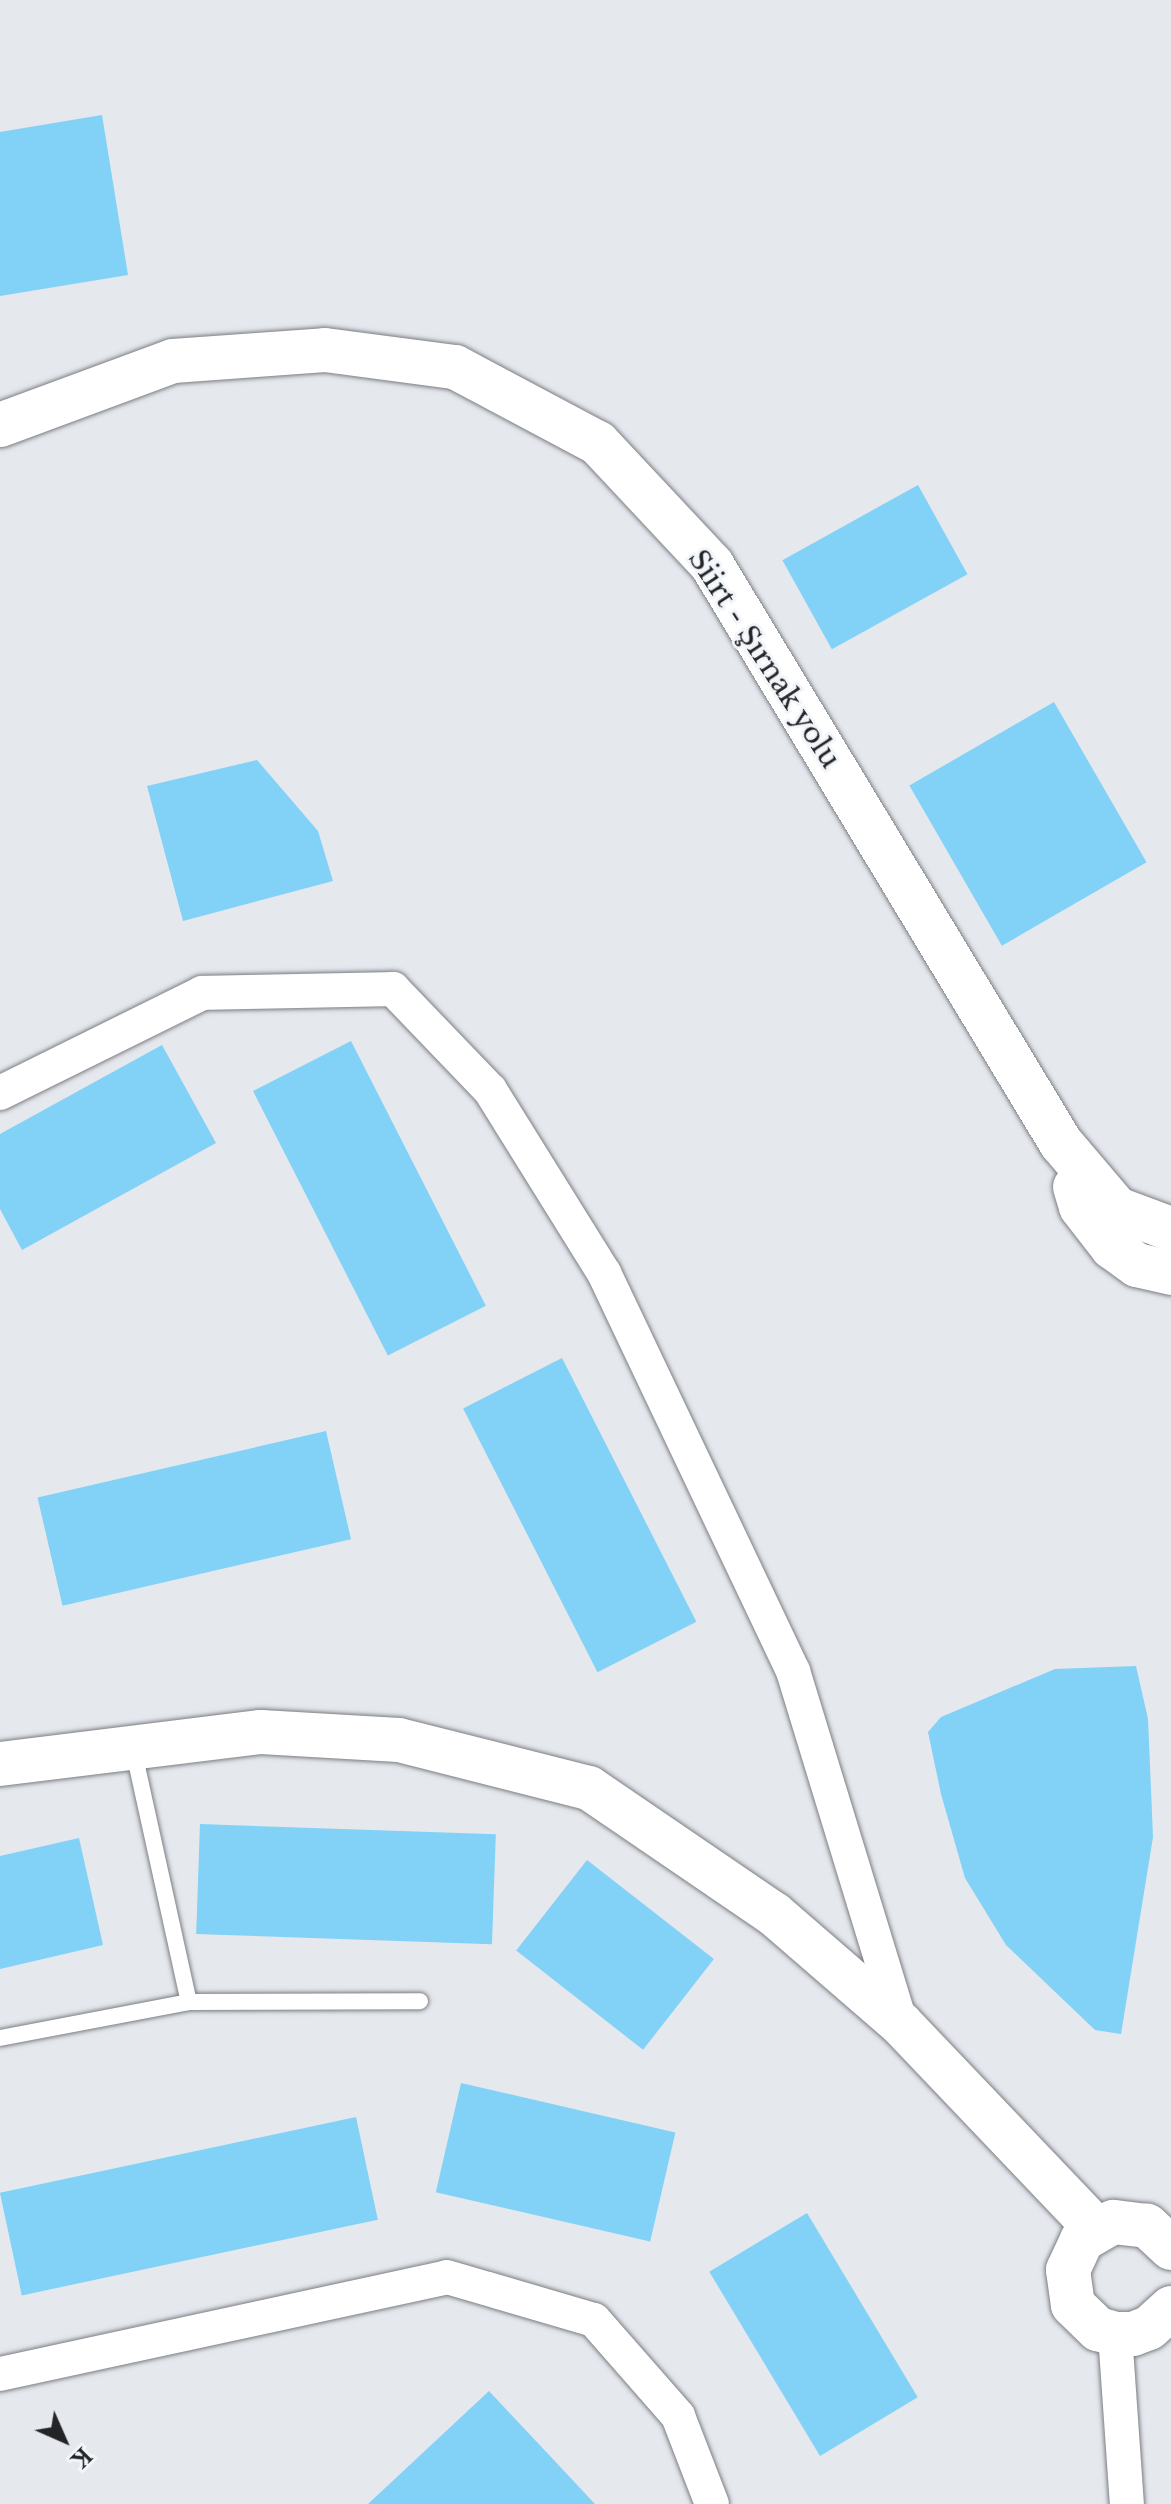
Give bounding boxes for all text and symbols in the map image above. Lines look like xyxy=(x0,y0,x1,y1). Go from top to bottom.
street label: Siirt - Şırnak yolu xyxy=(681,543,847,775)
north arrow xyxy=(24,2400,104,2480)
text: K xyxy=(65,2441,97,2473)

